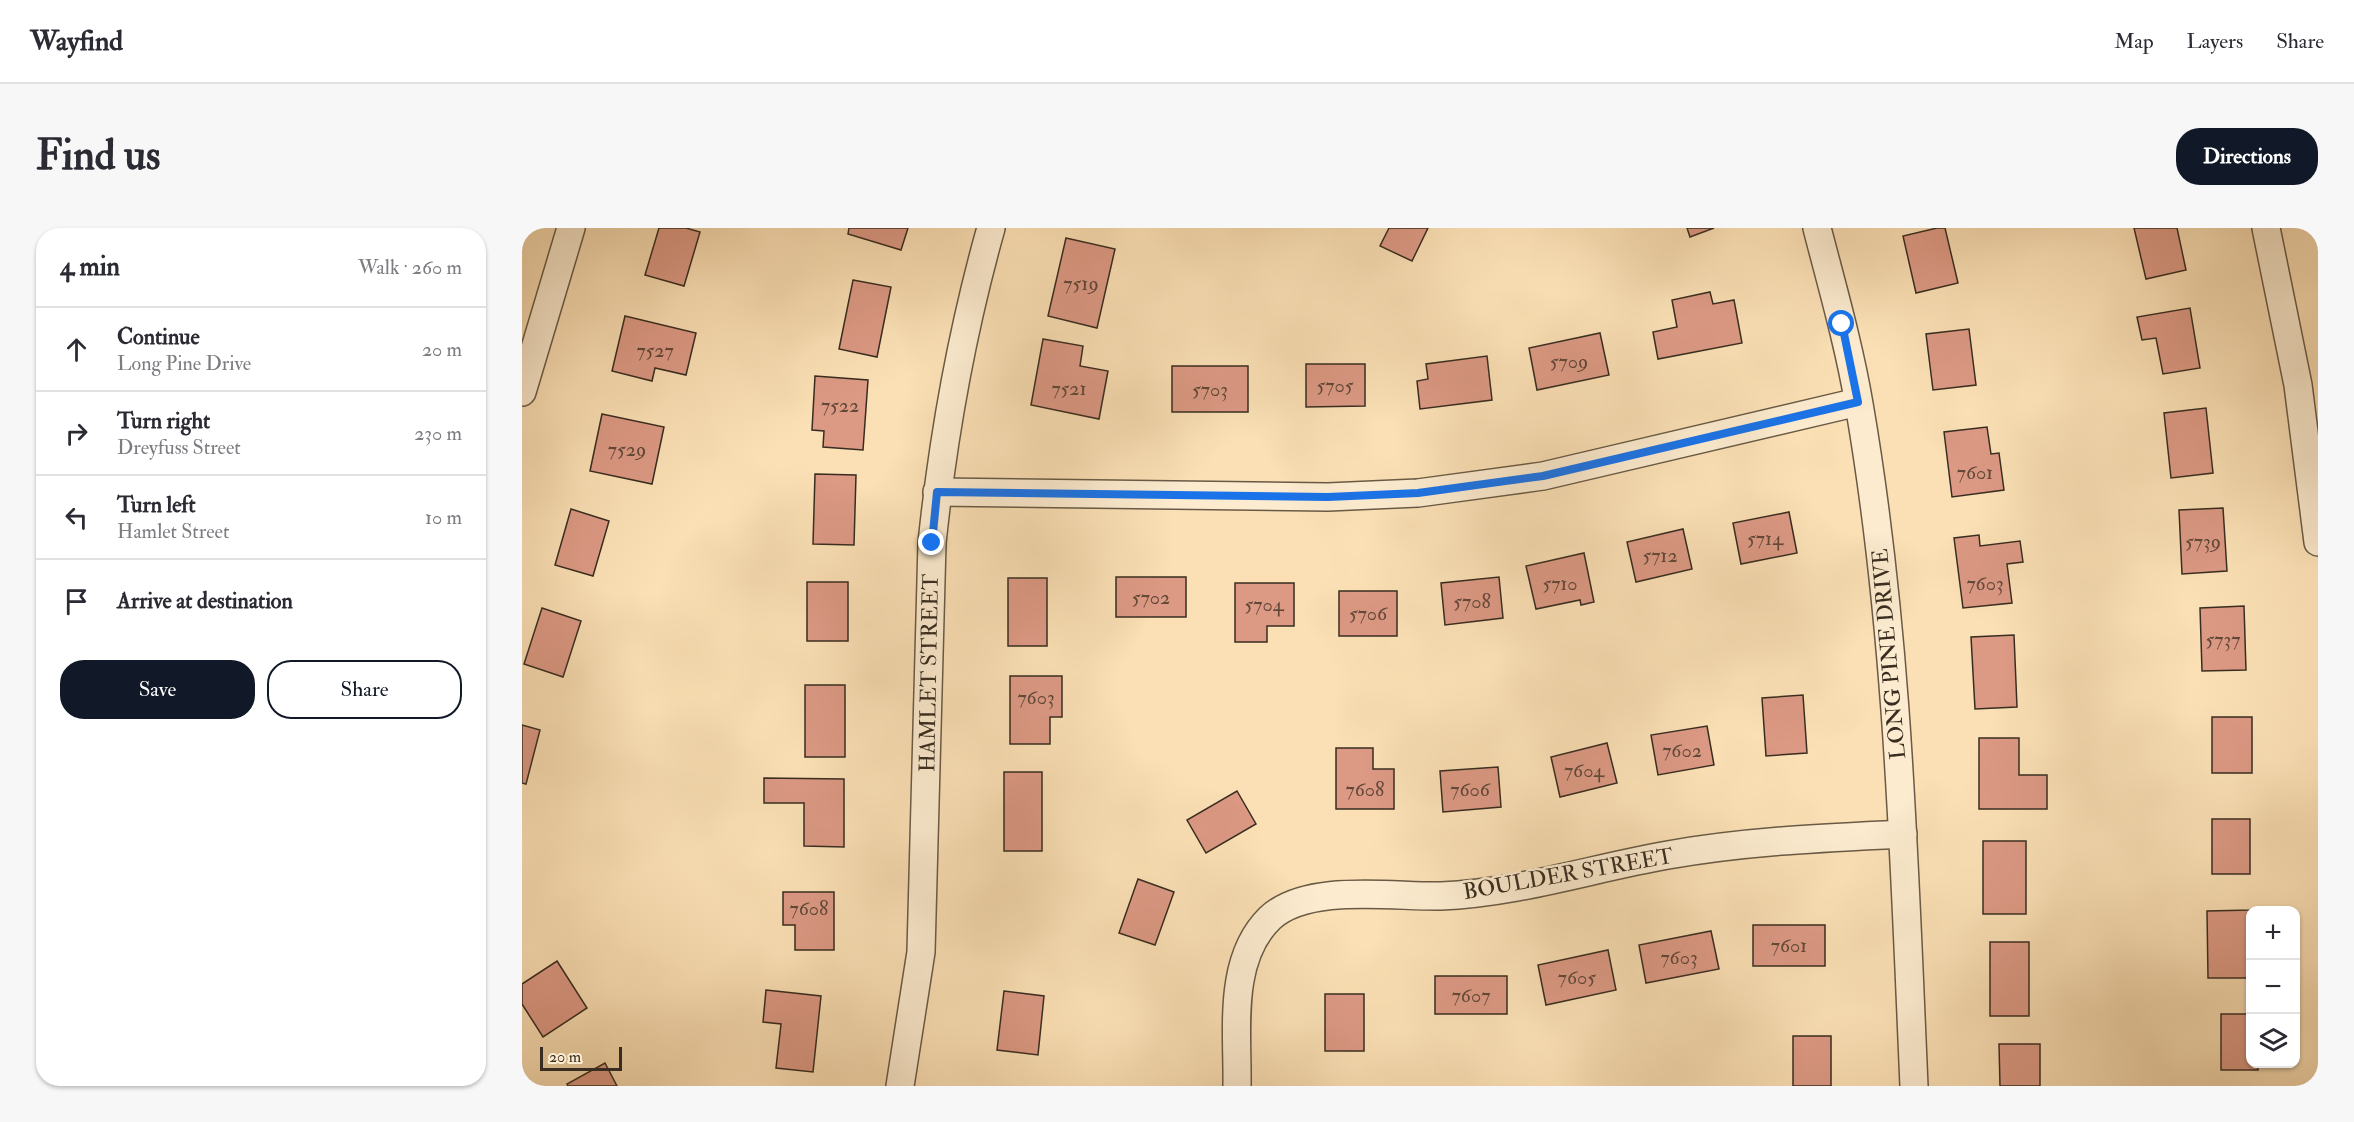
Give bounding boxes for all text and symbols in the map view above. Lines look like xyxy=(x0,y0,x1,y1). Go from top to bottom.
text: Wayfind xyxy=(30,24,123,59)
text: Map xyxy=(2114,28,2154,55)
text: Layers xyxy=(2187,28,2243,55)
text: Share xyxy=(2276,28,2324,55)
button: Directions xyxy=(2176,128,2318,185)
text: Find us xyxy=(36,130,160,182)
text: 4 min xyxy=(60,251,120,283)
text: Walk · 260 m xyxy=(358,255,462,280)
house number: 7519 xyxy=(1063,271,1099,296)
route start xyxy=(1828,310,1854,336)
text: Continue xyxy=(117,323,200,351)
icon: ahead xyxy=(60,333,93,366)
text: 20 m xyxy=(422,337,462,362)
house number: 7527 xyxy=(636,338,674,363)
house number: 5709 xyxy=(1550,349,1588,374)
text: Long Pine Drive xyxy=(117,351,251,376)
house number: 5705 xyxy=(1317,373,1354,398)
house number: 7521 xyxy=(1051,376,1087,401)
house number: 5703 xyxy=(1192,377,1228,402)
house number: 7522 xyxy=(821,393,859,418)
text: Turn right xyxy=(117,407,210,435)
icon: right xyxy=(60,417,93,450)
text: 230 m xyxy=(414,421,462,446)
text: Dreyfuss Street xyxy=(117,435,241,460)
house number: 7529 xyxy=(608,437,646,462)
house number: 7601 xyxy=(1957,460,1993,485)
text: Turn left xyxy=(117,491,196,519)
icon: left xyxy=(60,501,93,534)
text: 10 m xyxy=(425,505,462,530)
text: Hamlet Street xyxy=(117,519,229,544)
house number: 5714 xyxy=(1747,526,1784,551)
route end xyxy=(918,529,944,555)
house number: 5739 xyxy=(2185,529,2221,554)
house number: 5712 xyxy=(1642,543,1678,568)
street label: LONG PINE DRIVE xyxy=(1866,547,1912,761)
house number: 5710 xyxy=(1542,571,1578,596)
house number: 7603 xyxy=(1966,571,2004,596)
street label: HAMLET STREET xyxy=(913,573,945,772)
icon: arrive xyxy=(60,585,93,618)
house number: 5702 xyxy=(1132,585,1170,610)
text: Arrive at destination xyxy=(117,587,293,615)
house number: 5708 xyxy=(1453,589,1491,614)
house number: 5704 xyxy=(1245,592,1285,617)
house number: 5706 xyxy=(1349,601,1388,626)
house number: 5737 xyxy=(2206,627,2240,652)
button: Save xyxy=(60,660,255,719)
button: Share xyxy=(267,660,462,719)
house number: 7603 xyxy=(1017,685,1055,710)
house number: 7602 xyxy=(1662,738,1702,763)
house number: 7604 xyxy=(1564,758,1605,783)
house number: 7608 xyxy=(1346,777,1384,802)
house number: 7606 xyxy=(1450,777,1491,802)
street label: BOULDER STREET xyxy=(1461,842,1676,906)
house number: 7608 xyxy=(790,896,828,921)
map controls xyxy=(2246,906,2300,1068)
button: + xyxy=(2246,906,2300,960)
house number: 7601 xyxy=(1771,933,1807,958)
house number: 7603 xyxy=(1660,945,1698,970)
button: − xyxy=(2246,960,2300,1014)
house number: 7605 xyxy=(1558,965,1596,990)
house number: 7607 xyxy=(1452,983,1490,1008)
button: layers xyxy=(2246,1014,2300,1068)
scale bar xyxy=(540,1044,622,1072)
text: 20 m xyxy=(549,1047,581,1067)

